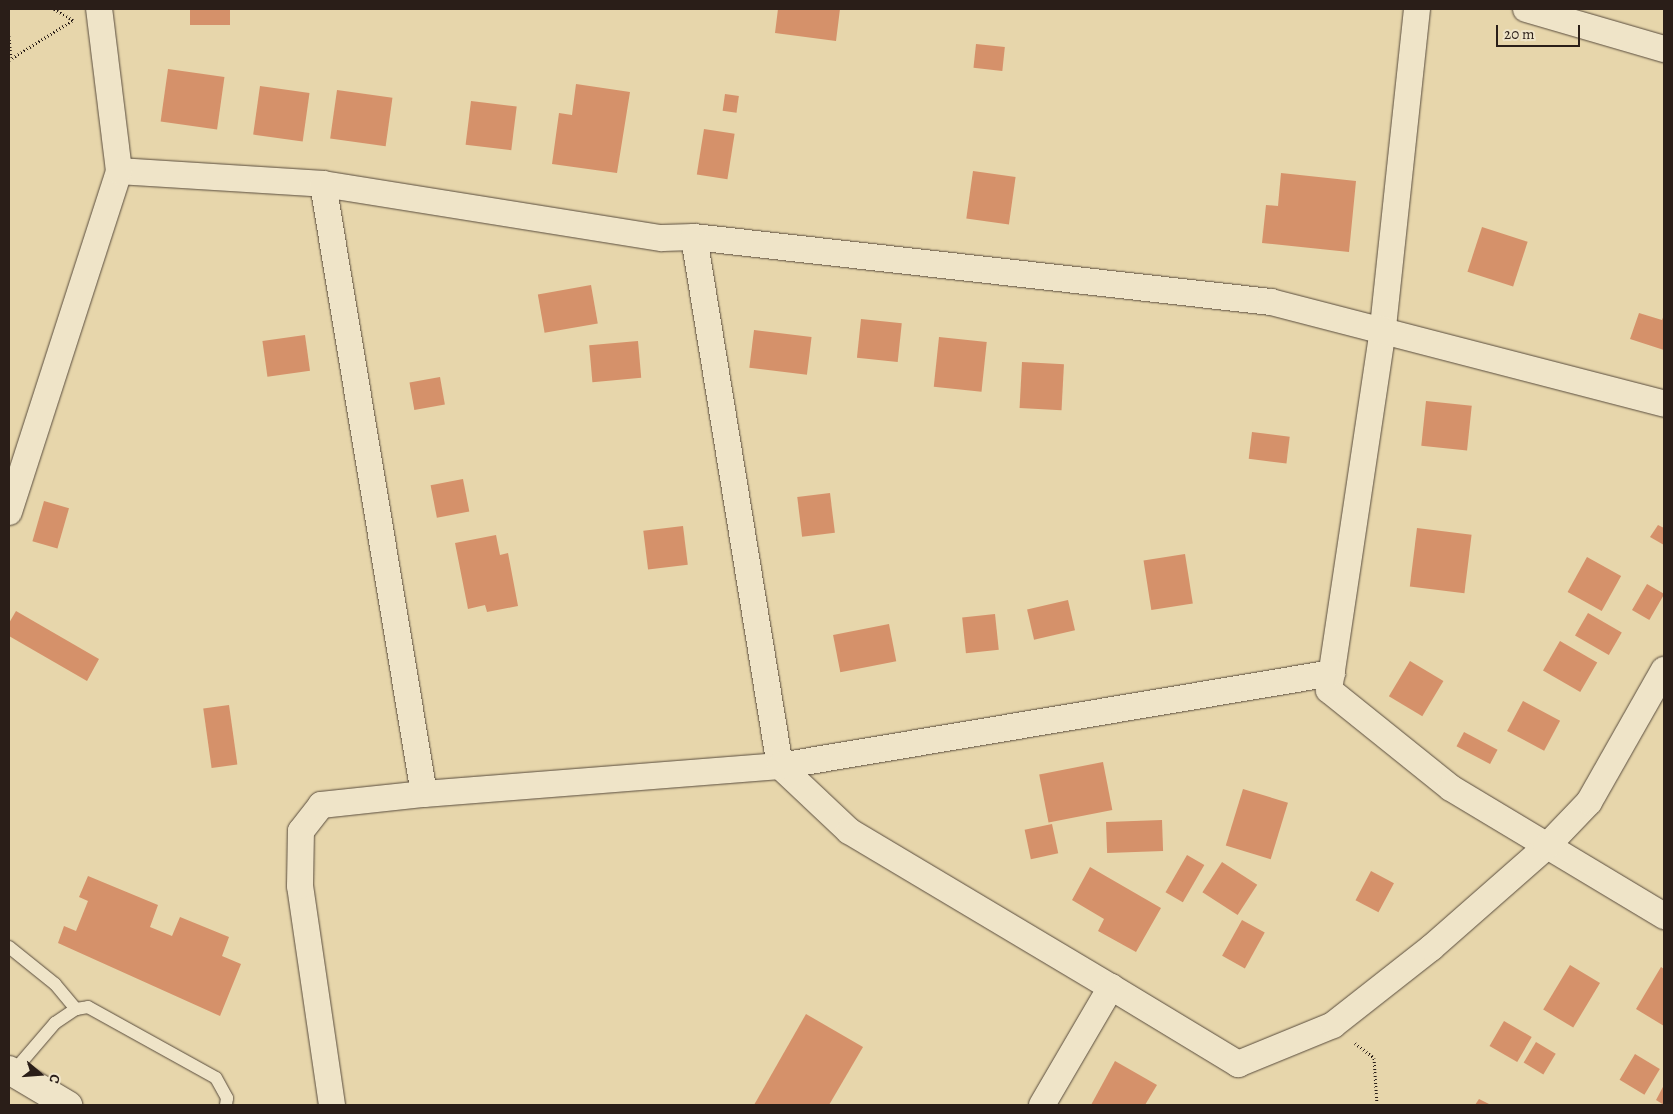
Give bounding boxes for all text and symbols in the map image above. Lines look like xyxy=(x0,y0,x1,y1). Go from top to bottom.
scale bar xyxy=(1498,15,1582,47)
text: 20 m xyxy=(1504,24,1535,44)
north arrow xyxy=(15,1049,65,1099)
text: С xyxy=(44,1072,65,1086)

